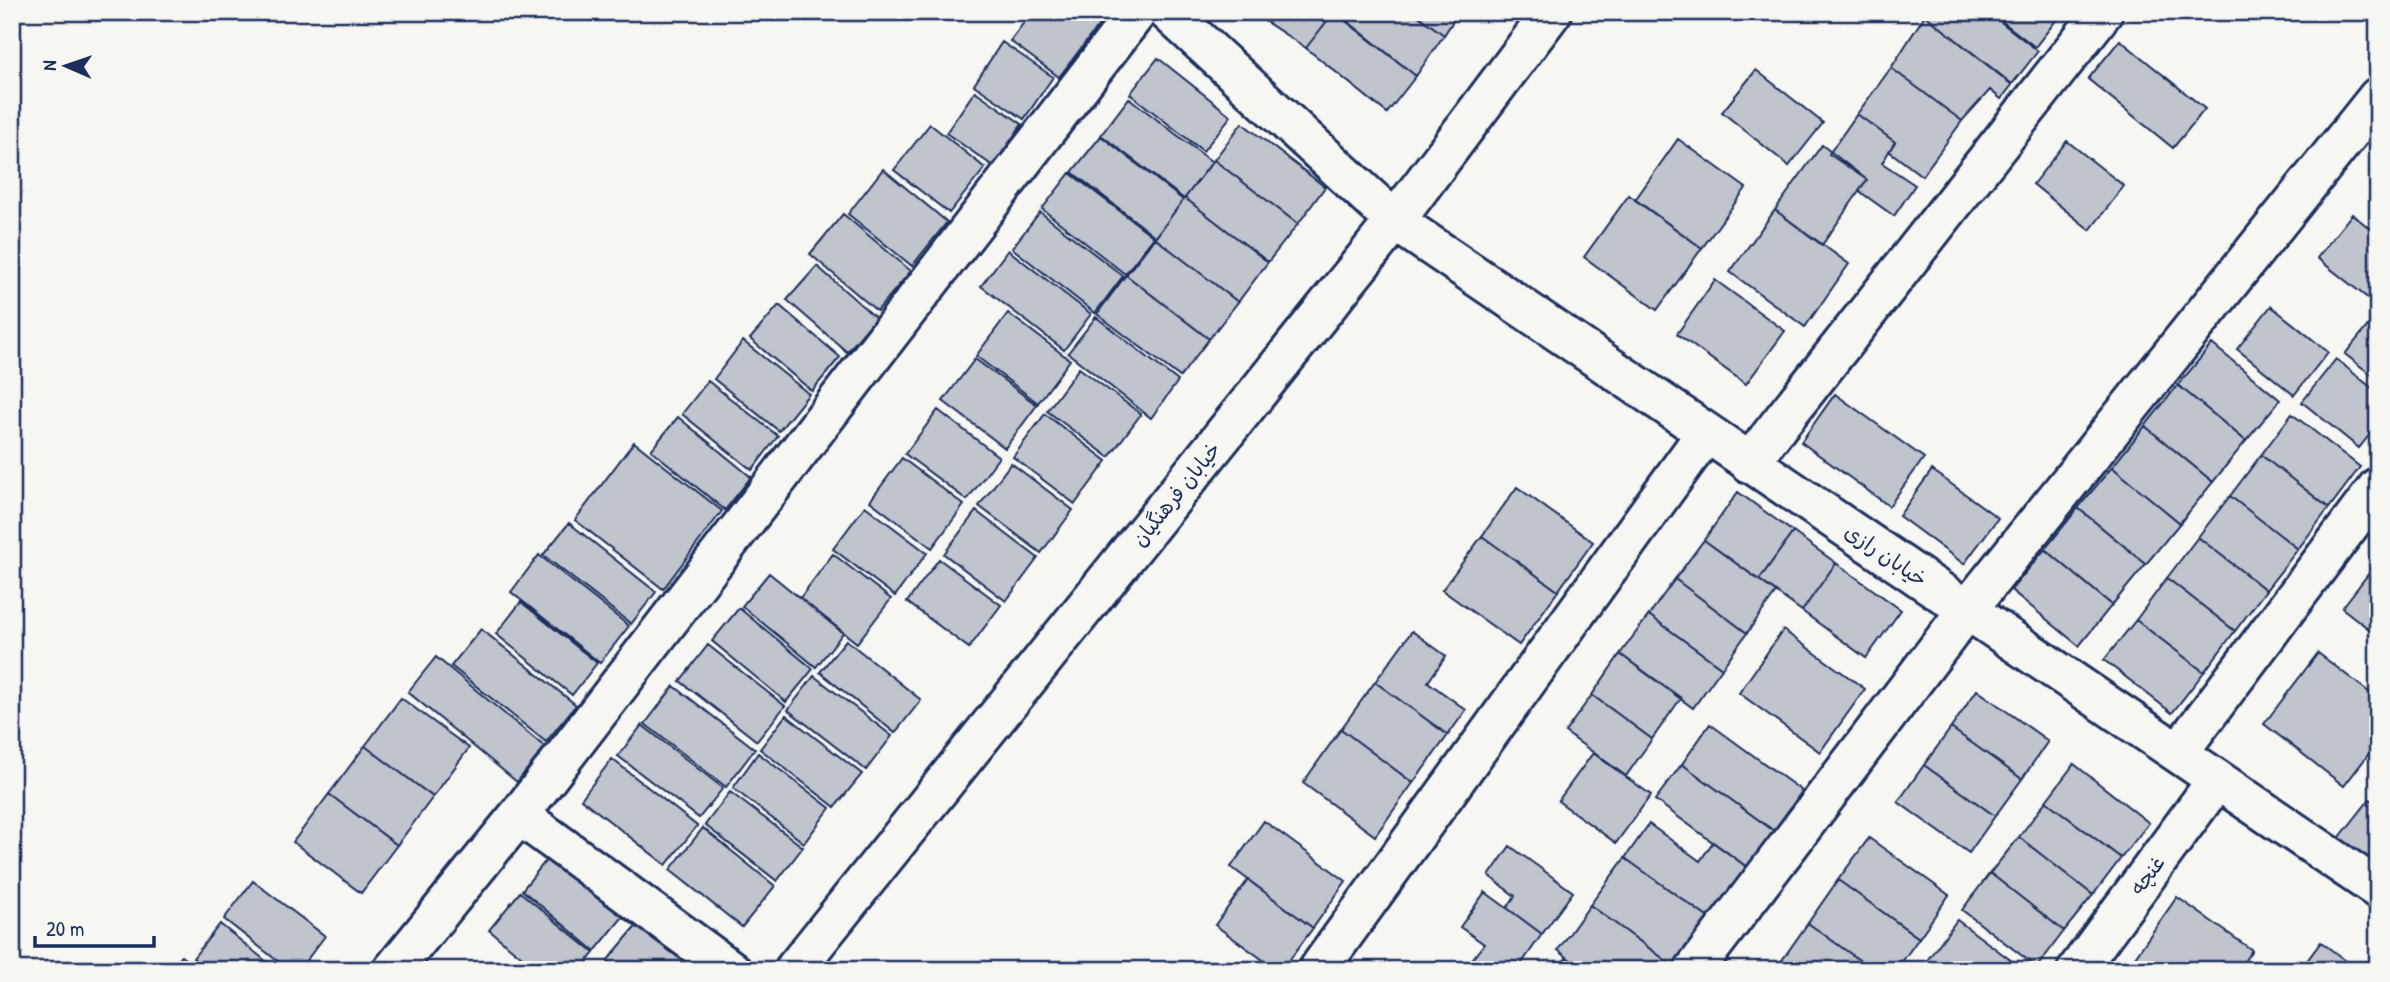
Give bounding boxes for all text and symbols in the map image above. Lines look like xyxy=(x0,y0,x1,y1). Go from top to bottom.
north arrow xyxy=(32,32,102,102)
text: N xyxy=(36,60,62,71)
street label: خیابان فرهنگیان xyxy=(1125,435,1227,553)
street label: خیابان رازی xyxy=(1839,517,1933,593)
street label: غنچه xyxy=(2123,849,2171,901)
scale bar xyxy=(35,905,154,949)
text: 20 m xyxy=(46,914,84,943)

